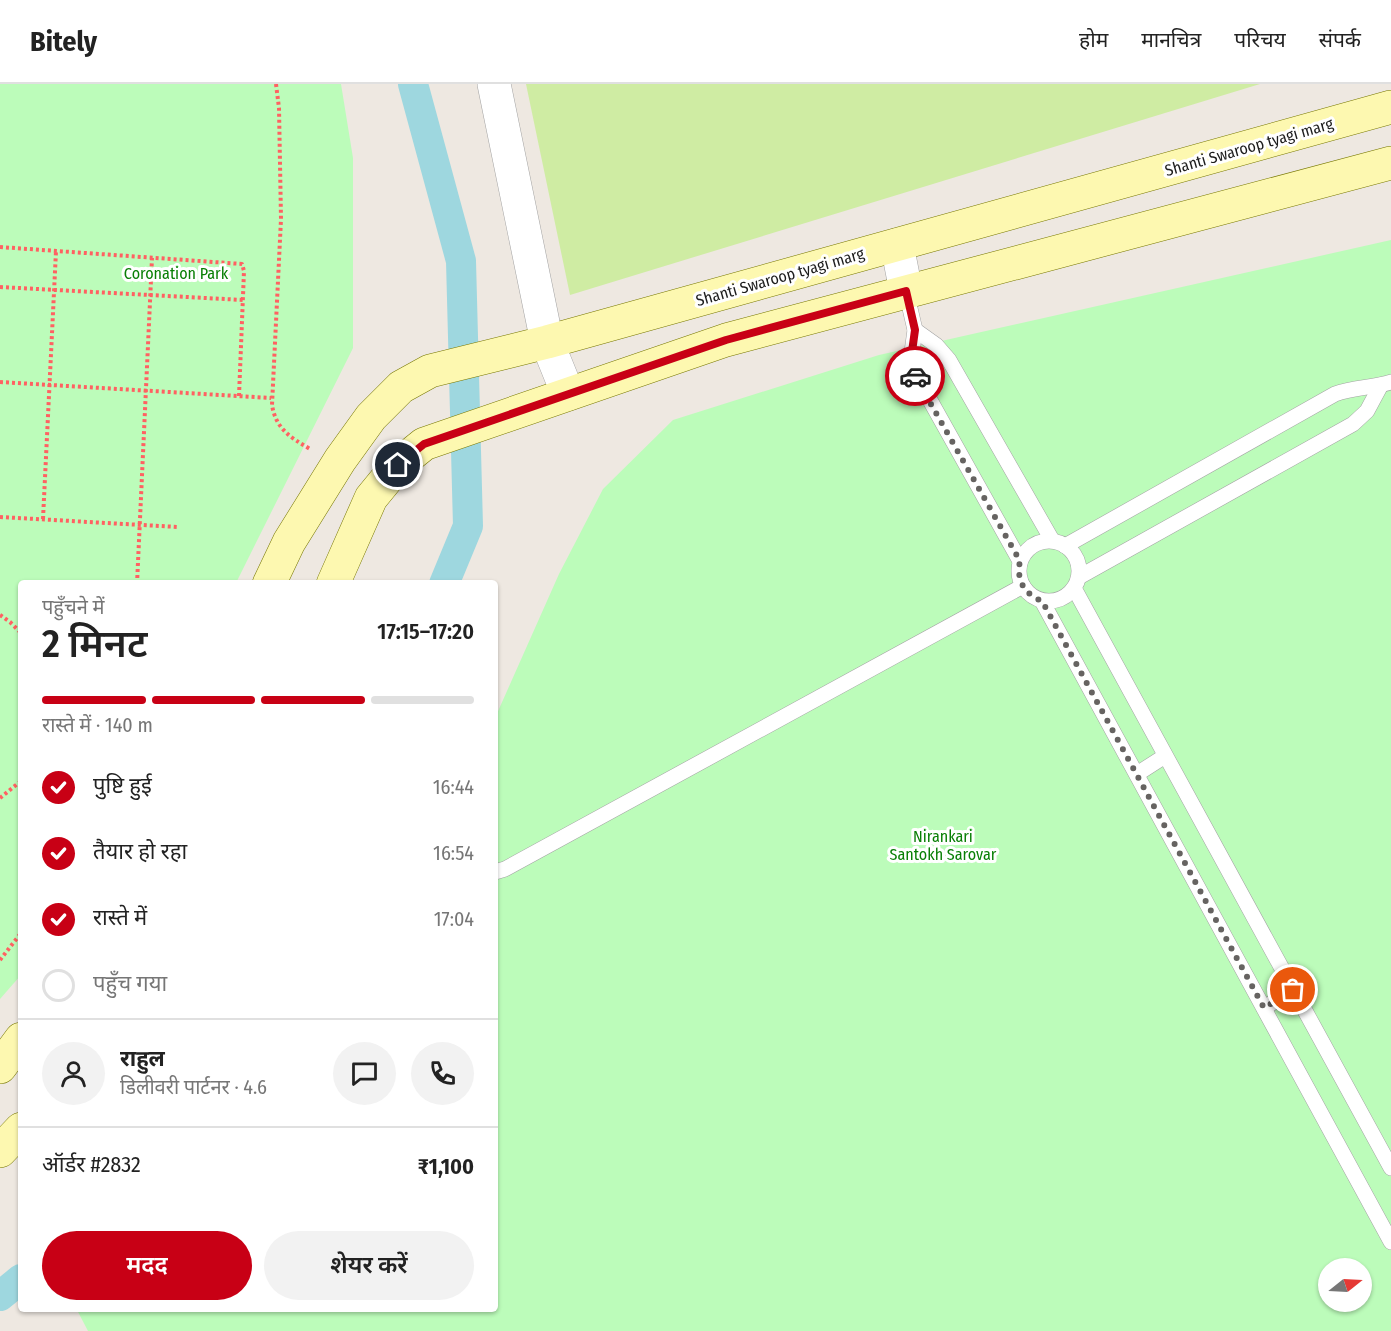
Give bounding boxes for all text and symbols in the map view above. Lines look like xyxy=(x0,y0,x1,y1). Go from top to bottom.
text: Bitely xyxy=(30,25,97,58)
text: होम xyxy=(1079,27,1108,53)
text: मानचित्र xyxy=(1141,27,1201,53)
text: परिचय xyxy=(1234,27,1286,53)
text: संपर्क xyxy=(1319,27,1361,53)
street label: Shanti Swaroop tyagi marg xyxy=(1163,114,1336,180)
street label: Shanti Swaroop tyagi marg xyxy=(694,244,867,310)
park label: Coronation Park xyxy=(124,264,229,283)
courier xyxy=(885,346,945,406)
icon: car xyxy=(899,360,932,393)
pin xyxy=(372,439,423,490)
icon: home xyxy=(381,448,414,481)
text: पहुँचने में xyxy=(42,595,104,619)
text: 17:15–17:20 xyxy=(377,618,474,645)
text: 2 मिनट xyxy=(42,621,147,667)
text: रास्ते में · 140 m xyxy=(42,713,153,737)
icon: check xyxy=(42,771,75,804)
text: पुष्टि हुई xyxy=(93,772,152,799)
text: 16:44 xyxy=(433,775,474,799)
park label: Nirankari Santokh Sarovar xyxy=(890,827,997,864)
icon: check xyxy=(42,837,75,870)
text: तैयार हो रहा xyxy=(93,838,187,865)
text: 16:54 xyxy=(433,841,474,865)
icon: check xyxy=(42,903,75,936)
text: रास्ते में xyxy=(93,904,147,931)
text: 17:04 xyxy=(434,907,474,931)
pin xyxy=(1267,964,1318,1015)
text: पहुँच गया xyxy=(93,970,167,997)
icon: bag xyxy=(1276,973,1309,1006)
button: person xyxy=(42,1042,105,1105)
button: chat xyxy=(333,1042,396,1105)
button: phone xyxy=(411,1042,474,1105)
text: राहुल xyxy=(120,1045,165,1072)
text: डिलीवरी पार्टनर · 4.6 xyxy=(120,1075,267,1099)
text: ऑर्डर #2832 xyxy=(42,1151,141,1178)
text: ₹1,100 xyxy=(418,1153,474,1180)
button: मदद xyxy=(42,1231,252,1300)
button: शेयर करें xyxy=(264,1231,474,1300)
north arrow xyxy=(1318,1258,1372,1312)
map controls xyxy=(1318,1258,1372,1312)

